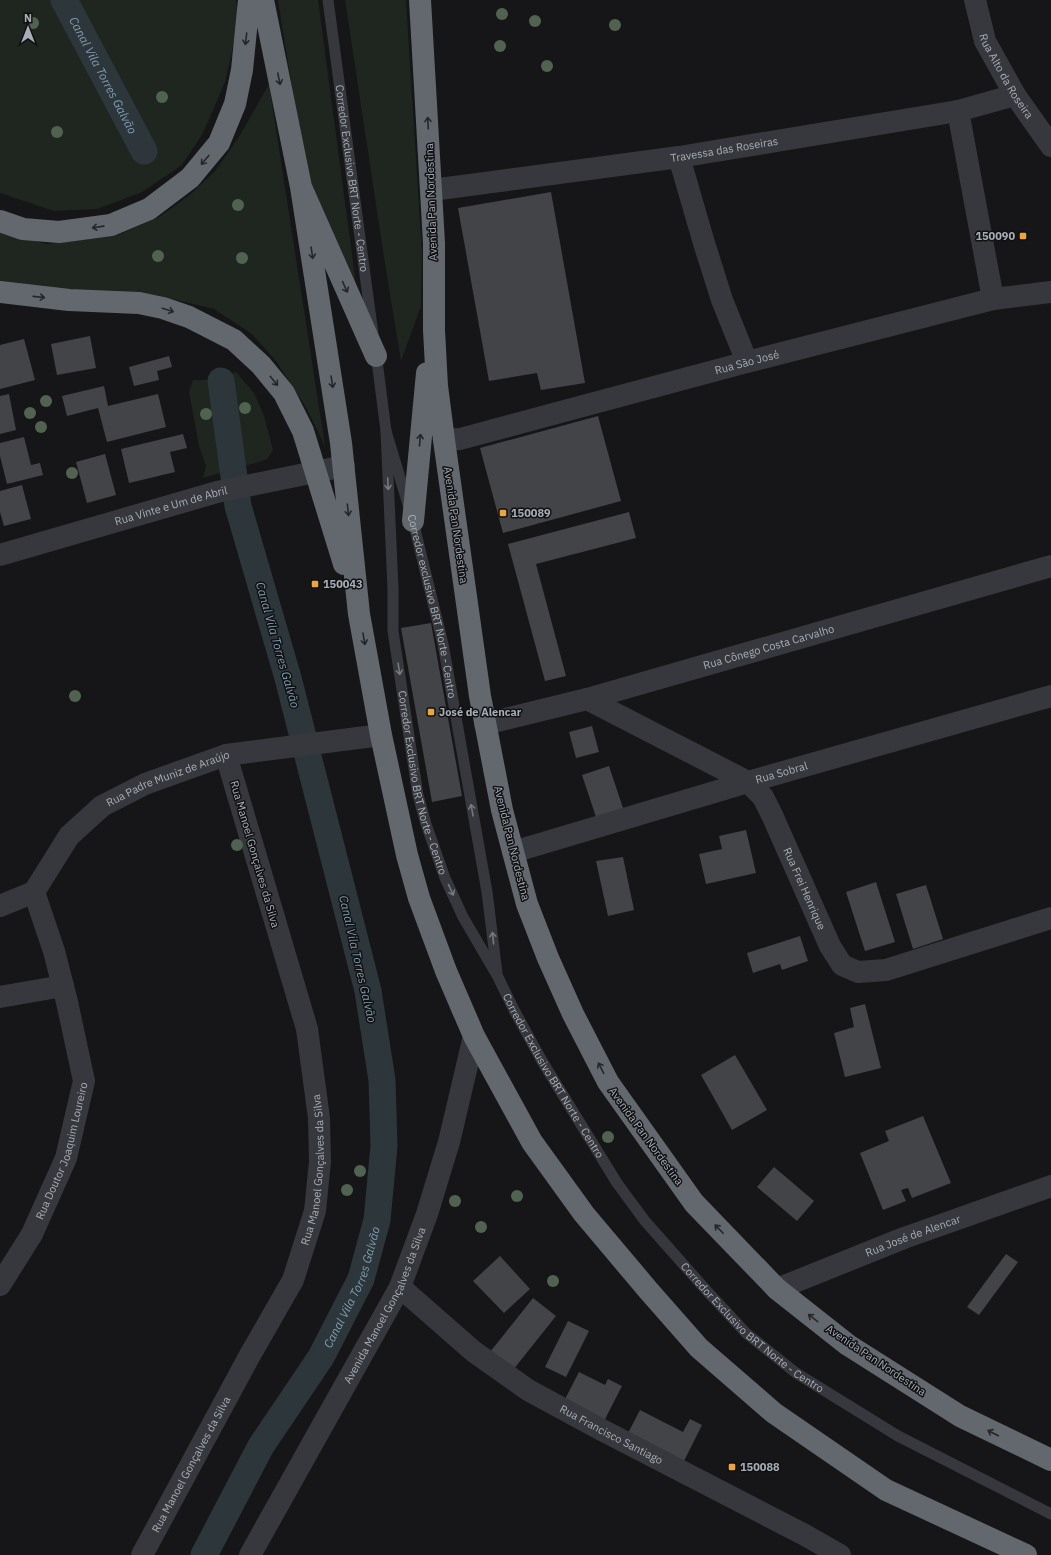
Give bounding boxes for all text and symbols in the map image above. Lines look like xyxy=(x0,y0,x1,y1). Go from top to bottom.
north arrow xyxy=(8,8,48,48)
text: N xyxy=(24,11,32,25)
water label: Canal Vila Torres Galvão xyxy=(67,14,141,137)
one-way arrow xyxy=(242,32,250,45)
street label: Rua Alto da Roseira xyxy=(976,32,1036,121)
one-way arrow xyxy=(276,72,284,85)
street label: Corredor Exclusivo BRT Norte - Centro xyxy=(332,84,372,273)
one-way arrow xyxy=(424,117,431,130)
street label: Travessa das Roseiras xyxy=(670,134,779,165)
street label: Avenida Pan Nordestina xyxy=(422,143,440,261)
one-way arrow xyxy=(201,154,210,165)
one-way arrow xyxy=(92,223,105,231)
place label: 150090 xyxy=(975,229,1015,243)
marker: 150090 xyxy=(1018,231,1028,241)
one-way arrow xyxy=(308,246,316,259)
one-way arrow xyxy=(342,280,349,292)
one-way arrow xyxy=(32,294,45,301)
one-way arrow xyxy=(161,306,173,314)
street label: Rua São José xyxy=(713,347,781,377)
one-way arrow xyxy=(269,375,278,386)
one-way arrow xyxy=(328,375,336,388)
one-way arrow xyxy=(416,434,424,447)
street label: Avenida Pan Nordestina xyxy=(441,466,471,584)
one-way arrow xyxy=(385,477,392,490)
street label: Rua Vinte e Um de Abril xyxy=(113,483,229,528)
one-way arrow xyxy=(345,503,352,516)
place label: 150089 xyxy=(511,506,551,520)
marker: 150089 xyxy=(498,508,508,518)
street label: Corredor exclusivo BRT Norte - Centro xyxy=(404,513,459,699)
place label: 150043 xyxy=(323,577,363,591)
marker: 150043 xyxy=(310,579,320,589)
water label: Canal Vila Torres Galvão xyxy=(253,580,303,710)
street label: Rua Cônego Costa Carvalho xyxy=(701,621,836,672)
one-way arrow xyxy=(360,633,368,646)
one-way arrow xyxy=(395,662,403,675)
street label: Corredor Exclusivo BRT Norte - Centro xyxy=(395,690,450,877)
place label: José de Alencar xyxy=(439,705,522,719)
marker: José de Alencar xyxy=(426,707,436,717)
street label: Rua Padre Muniz de Araújo xyxy=(104,748,230,810)
street label: Rua Sobral xyxy=(754,758,809,787)
street label: Rua Manoel Gonçalves da Silva xyxy=(227,779,283,929)
street label: Avenida Pan Nordestina xyxy=(491,784,533,902)
one-way arrow xyxy=(467,804,475,817)
street label: Rua Frei Henrique xyxy=(780,845,829,932)
one-way arrow xyxy=(448,884,455,896)
water label: Canal Vila Torres Galvão xyxy=(336,894,380,1025)
one-way arrow xyxy=(490,932,497,945)
street label: Corredor Exclusivo BRT Norte - Centro xyxy=(500,991,607,1161)
one-way arrow xyxy=(597,1062,604,1074)
street label: Rua Doutor Joaquim Loureiro xyxy=(32,1081,90,1222)
street label: Avenida Pan Nordestina xyxy=(606,1084,686,1188)
street label: Rua Manoel Gonçalves da Silva xyxy=(298,1093,327,1247)
street label: Rua José de Alencar xyxy=(863,1212,962,1260)
water label: Canal Vila Torres Galvão xyxy=(320,1224,383,1350)
one-way arrow xyxy=(714,1224,724,1234)
street label: Avenida Manoel Gonçalves da Silva xyxy=(340,1225,429,1386)
street label: Corredor Exclusivo BRT Norte - Centro xyxy=(678,1259,826,1395)
one-way arrow xyxy=(808,1313,819,1322)
street label: Avenida Pan Nordestina xyxy=(823,1321,929,1399)
street label: Rua Manoel Gonçalves da Silva xyxy=(149,1394,233,1535)
street label: Rua Francisco Santiago xyxy=(557,1402,665,1467)
one-way arrow xyxy=(988,1428,1000,1436)
place label: 150088 xyxy=(740,1460,780,1474)
marker: 150088 xyxy=(727,1462,737,1472)

